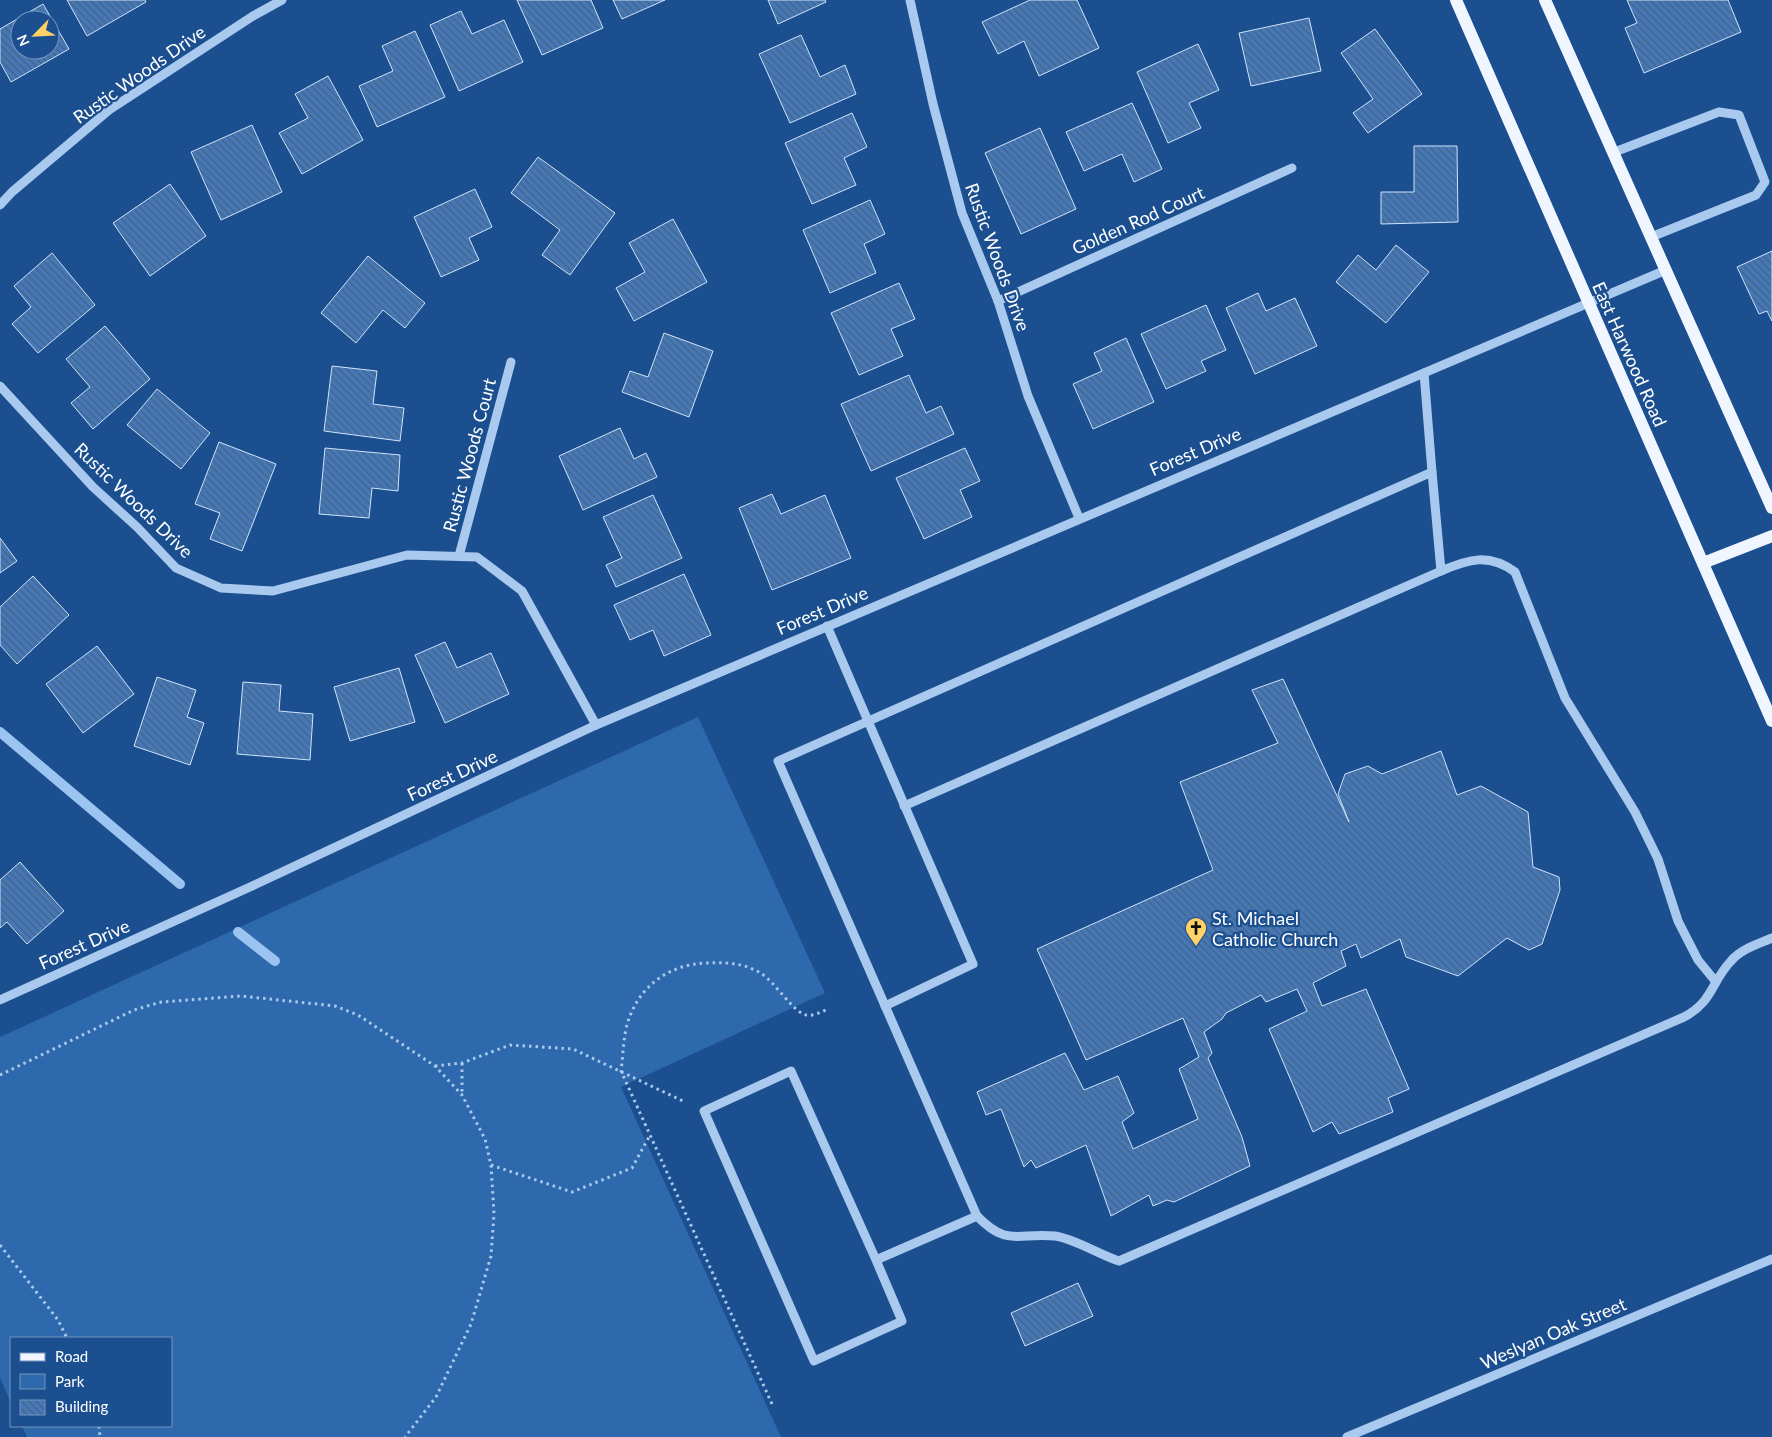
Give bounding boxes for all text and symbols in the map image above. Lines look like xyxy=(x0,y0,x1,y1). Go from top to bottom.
north arrow xyxy=(10,10,60,60)
street label: Rustic Woods Drive xyxy=(69,20,209,128)
text: N xyxy=(13,32,33,49)
street label: Rustic Woods Drive xyxy=(961,180,1035,334)
street label: Golden Rod Court xyxy=(1068,181,1208,259)
street label: East Harwood Road xyxy=(1588,278,1672,430)
street label: Rustic Woods Court xyxy=(438,375,500,534)
street label: Forest Drive xyxy=(1146,422,1244,480)
street label: Rustic Woods Drive xyxy=(70,438,198,562)
street label: Forest Drive xyxy=(773,581,871,639)
street label: Forest Drive xyxy=(403,745,501,805)
place label: St. Michael Catholic Church xyxy=(1212,907,1338,950)
street label: Forest Drive xyxy=(35,914,133,974)
church icon: St. Michael Catholic Church xyxy=(1184,916,1208,947)
street label: Weslyan Oak Street xyxy=(1477,1292,1630,1374)
legend xyxy=(10,1337,172,1427)
text: Road xyxy=(55,1347,88,1365)
text: Park xyxy=(55,1372,85,1390)
text: Building xyxy=(55,1397,108,1415)

